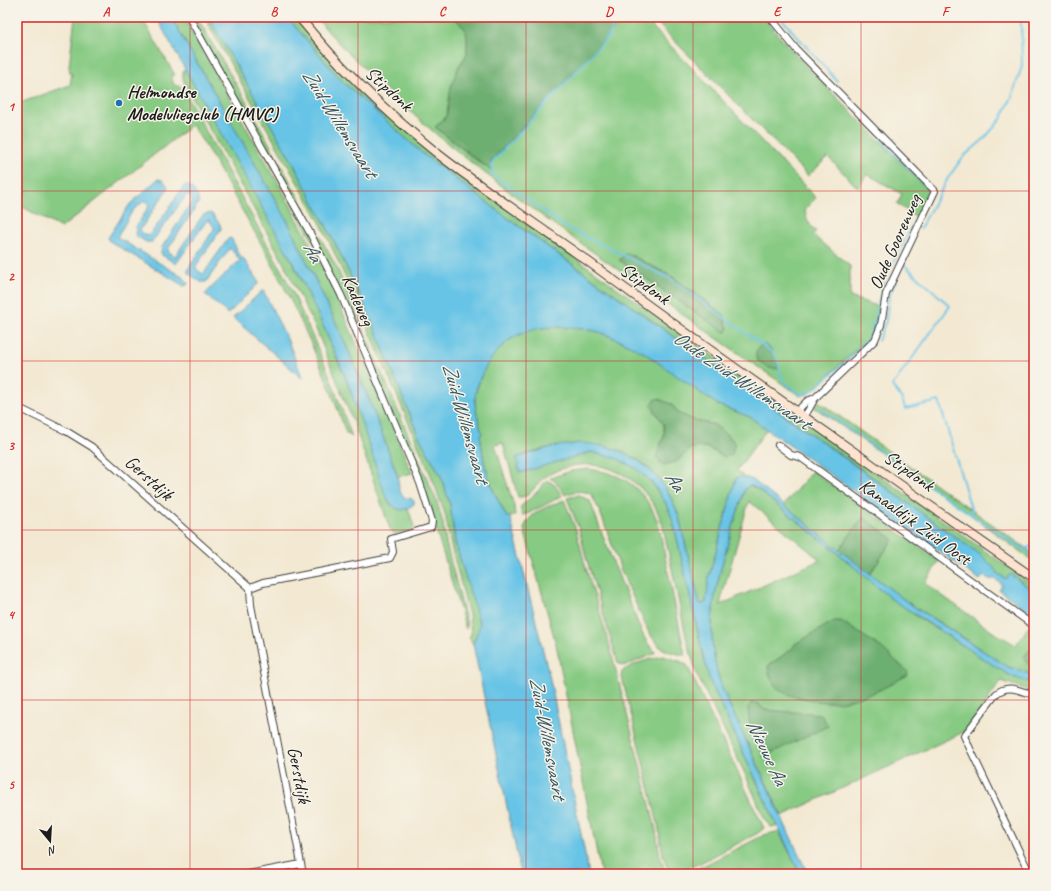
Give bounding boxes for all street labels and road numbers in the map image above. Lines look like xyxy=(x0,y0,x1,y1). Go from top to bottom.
street label: Stipdonk xyxy=(360,61,419,117)
street label: Oude Goorenweg xyxy=(863,190,927,293)
street label: Stipdonk xyxy=(615,258,676,311)
street label: Kadeweg xyxy=(336,271,380,330)
street label: Stipdonk xyxy=(879,445,940,498)
street label: Gerstdijk xyxy=(120,450,180,507)
street label: Kanaaldijk Zuid Oost xyxy=(854,473,977,572)
street label: Gerstdijk xyxy=(282,745,317,807)

